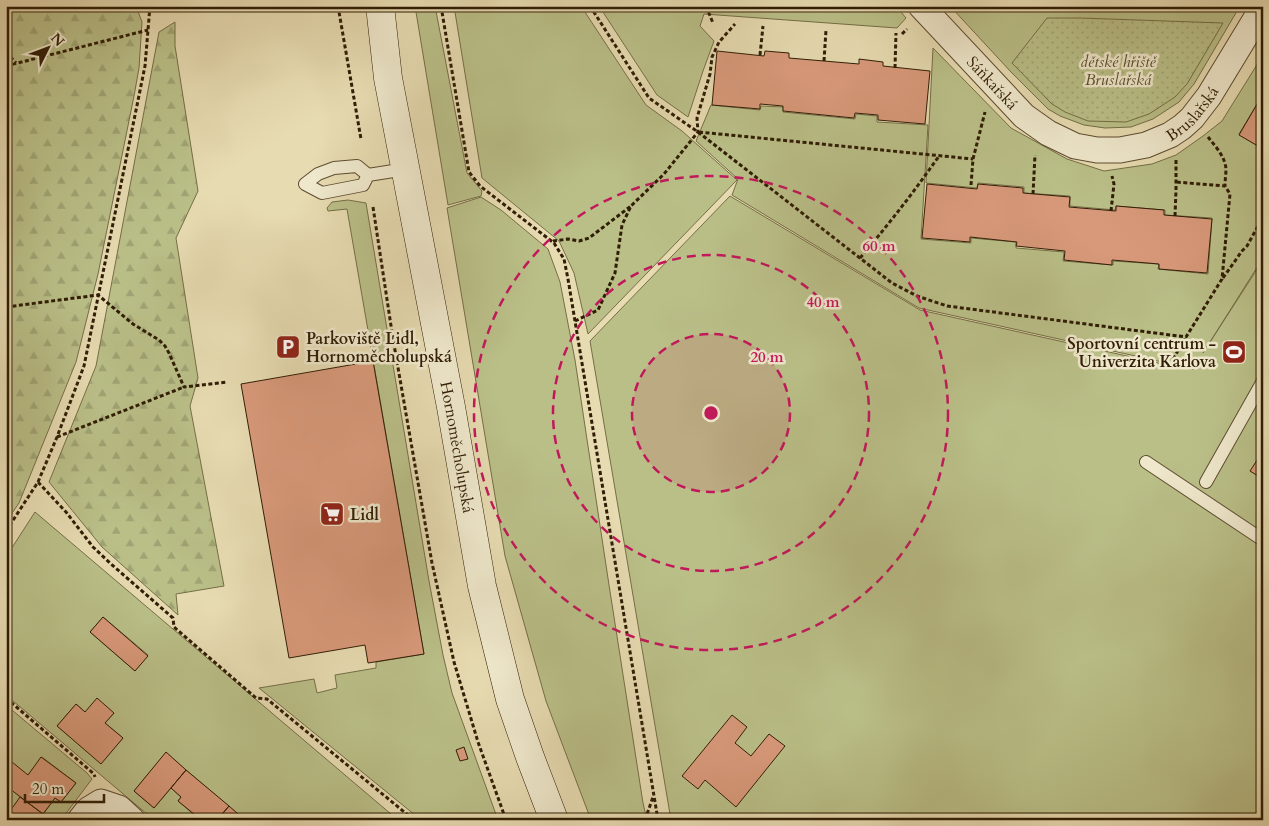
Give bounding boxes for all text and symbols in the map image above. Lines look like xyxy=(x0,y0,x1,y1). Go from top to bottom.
north arrow xyxy=(22,22,72,72)
text: N xyxy=(46,29,68,51)
park label: dětské hřiště Bruslařská xyxy=(1080,51,1158,91)
street label: Sáňkařská xyxy=(961,52,1023,115)
street label: Bruslařská xyxy=(1162,82,1224,147)
text: 60 m xyxy=(862,236,896,256)
text: 40 m xyxy=(806,292,840,312)
place label: Parkoviště Lidl, Hornoměcholupská xyxy=(306,328,452,368)
place label: Sportovní centrum - Univerzita Karlova xyxy=(1067,333,1216,373)
parking icon: Parkoviště Lidl, Hornoměcholupská xyxy=(275,334,301,360)
sports icon: Sportovní centrum - Univerzita Karlova xyxy=(1221,339,1247,365)
text: 20 m xyxy=(750,347,784,367)
street label: Hornoměcholupská xyxy=(434,379,479,515)
centre of rings xyxy=(702,404,720,422)
supermarket icon: Lidl xyxy=(319,501,345,527)
place label: Lidl xyxy=(350,504,379,526)
scale bar xyxy=(25,771,104,803)
text: 20 m xyxy=(32,779,64,799)

